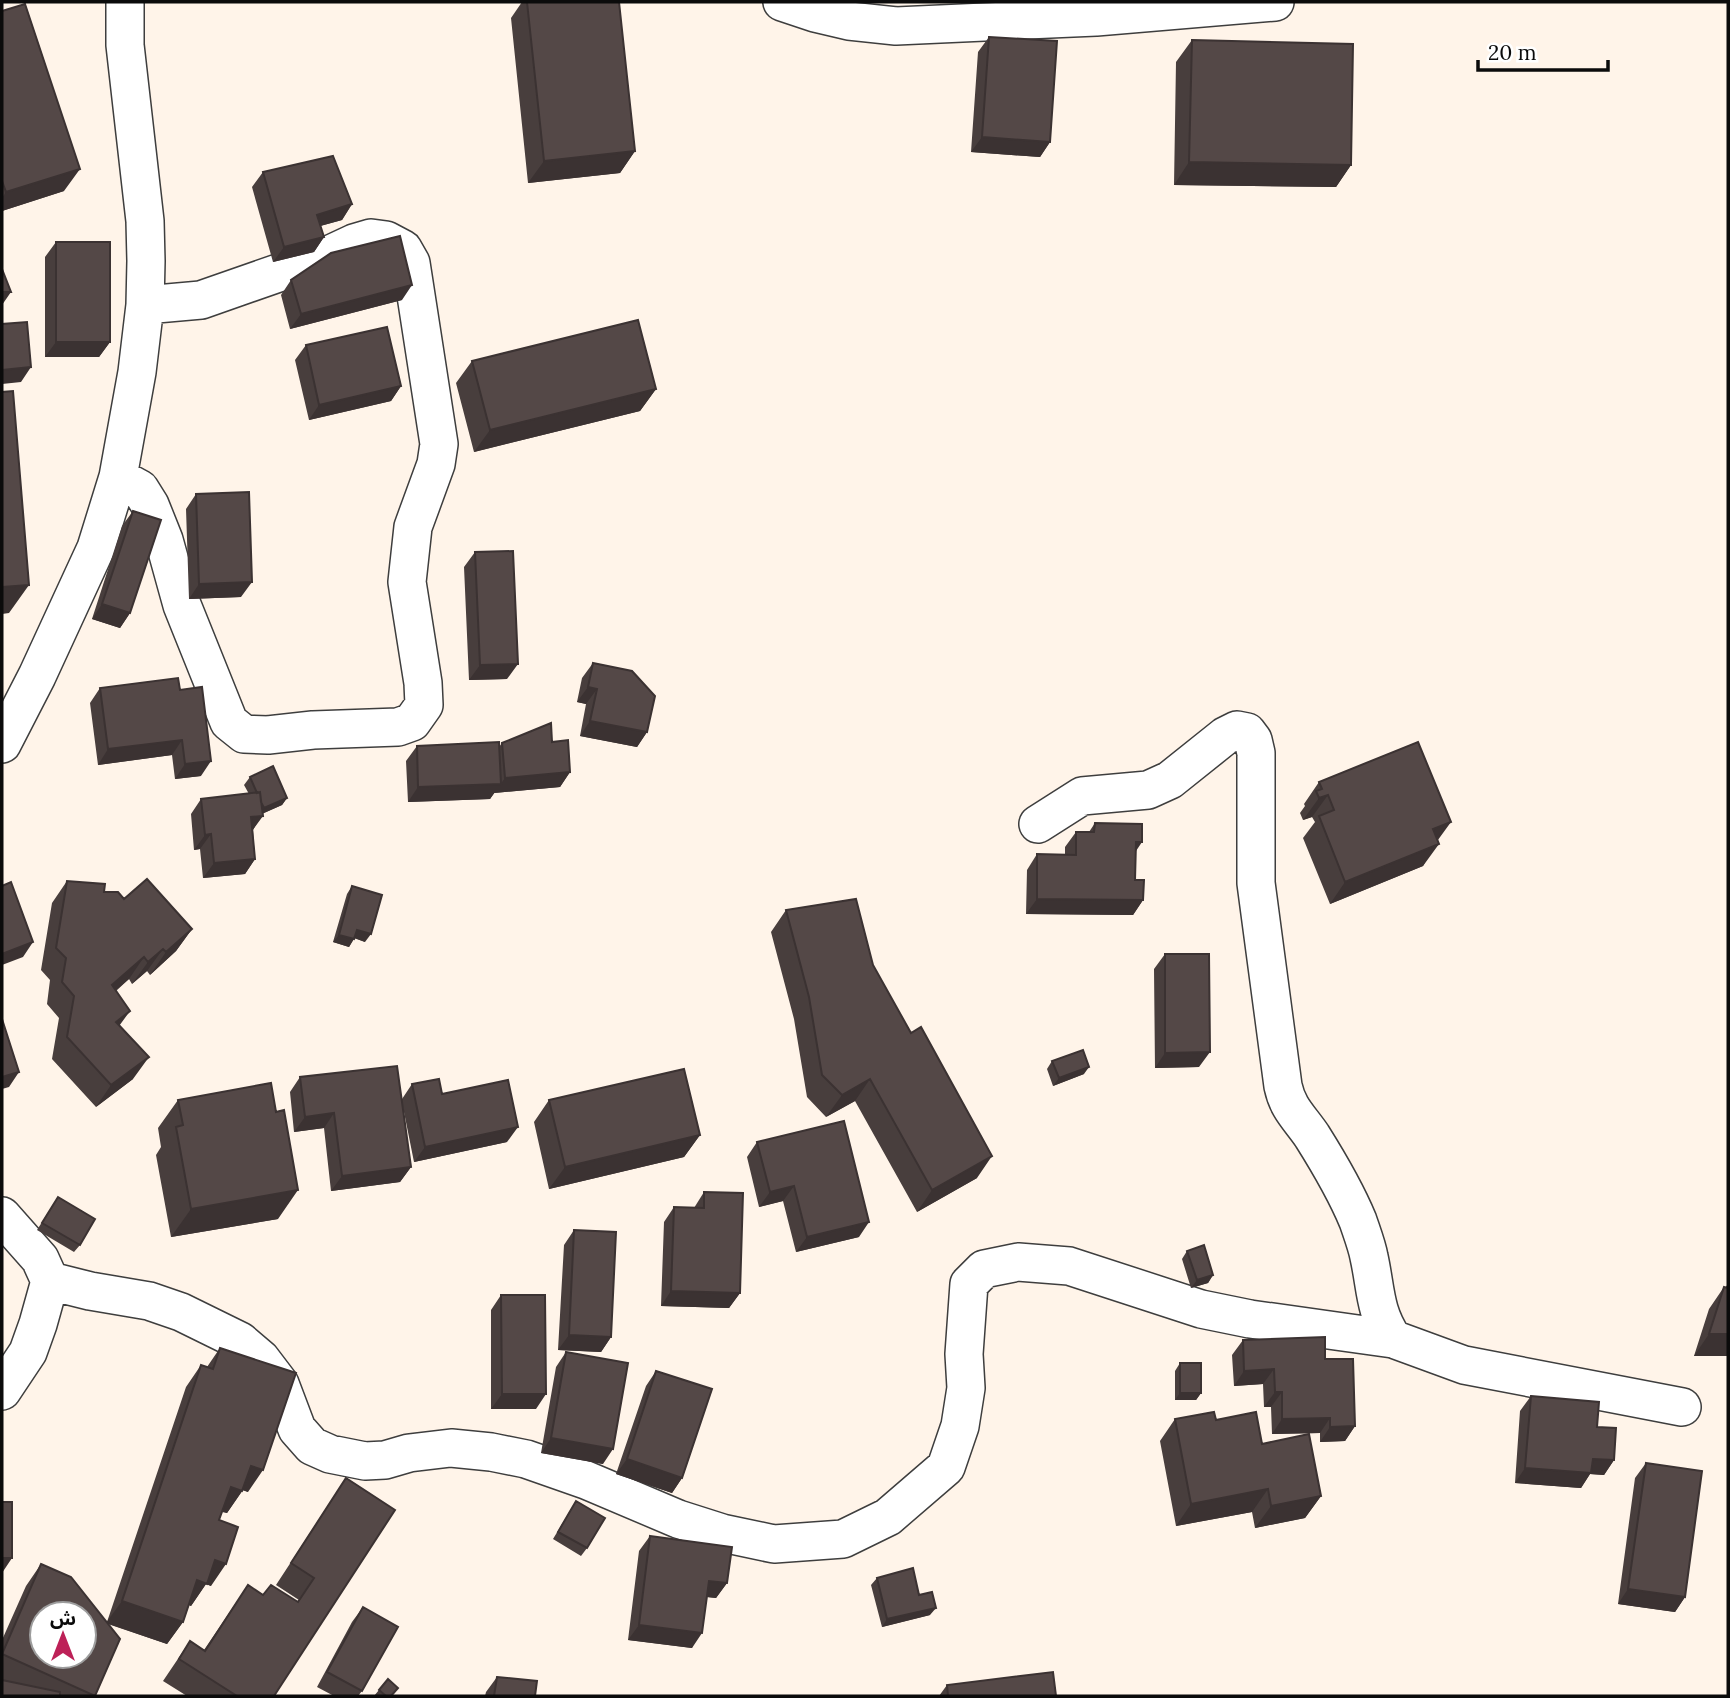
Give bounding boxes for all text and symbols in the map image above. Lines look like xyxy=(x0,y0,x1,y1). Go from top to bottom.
scale bar xyxy=(1478,28,1608,72)
text: 20 m xyxy=(1488,39,1537,66)
north arrow xyxy=(28,1600,98,1670)
text: ش xyxy=(50,1606,76,1630)

